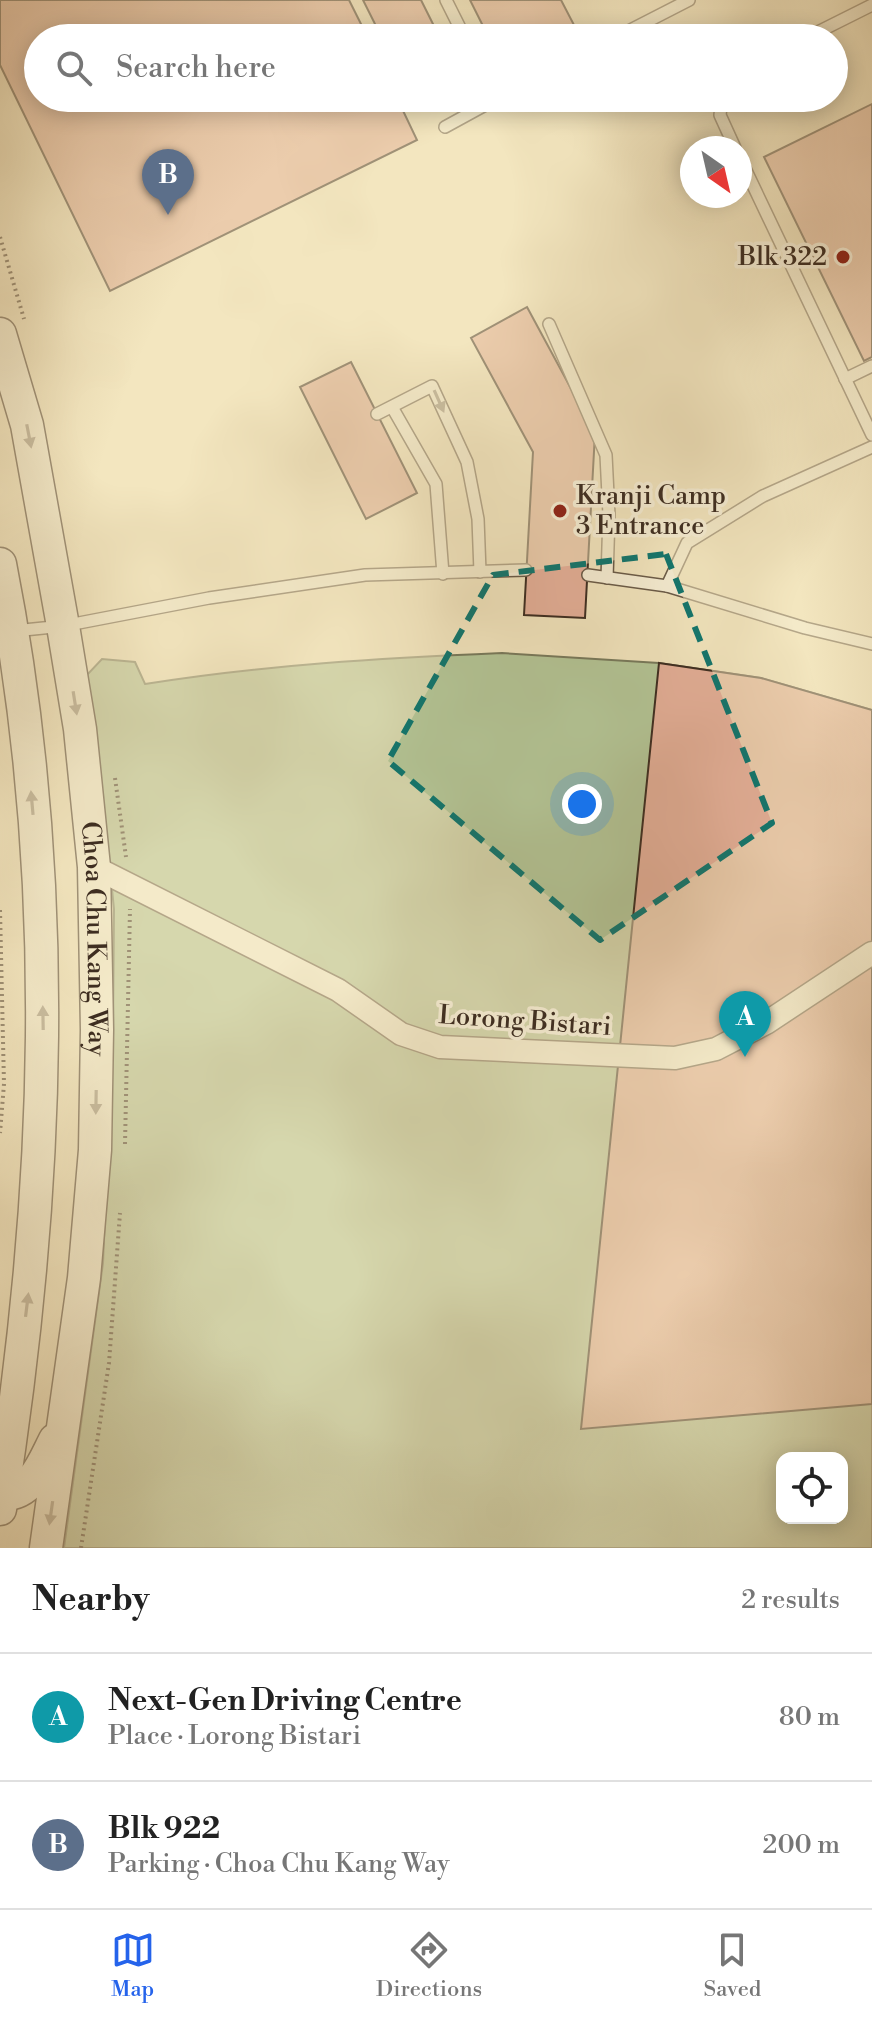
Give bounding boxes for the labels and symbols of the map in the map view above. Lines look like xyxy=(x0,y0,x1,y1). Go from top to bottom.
north arrow xyxy=(680,136,752,208)
pin: B xyxy=(142,149,194,215)
place label: Blk 322 xyxy=(737,241,827,273)
marker: Blk 322 xyxy=(834,248,852,266)
one-way arrow xyxy=(432,389,446,413)
one-way arrow xyxy=(23,424,35,449)
place label: Kranji Camp 3 Entrance xyxy=(576,480,726,542)
marker: Kranji Camp 3 Entrance xyxy=(551,502,569,520)
one-way arrow xyxy=(70,691,82,716)
your location xyxy=(562,784,602,824)
one-way arrow xyxy=(26,790,39,815)
street label: Choa Chu Kang Way xyxy=(73,820,113,1057)
pin: A xyxy=(719,991,771,1057)
street label: Lorong Bistari xyxy=(437,999,613,1043)
one-way arrow xyxy=(37,1005,49,1030)
one-way arrow xyxy=(90,1090,102,1115)
one-way arrow xyxy=(21,1293,34,1318)
one-way arrow xyxy=(44,1501,57,1526)

